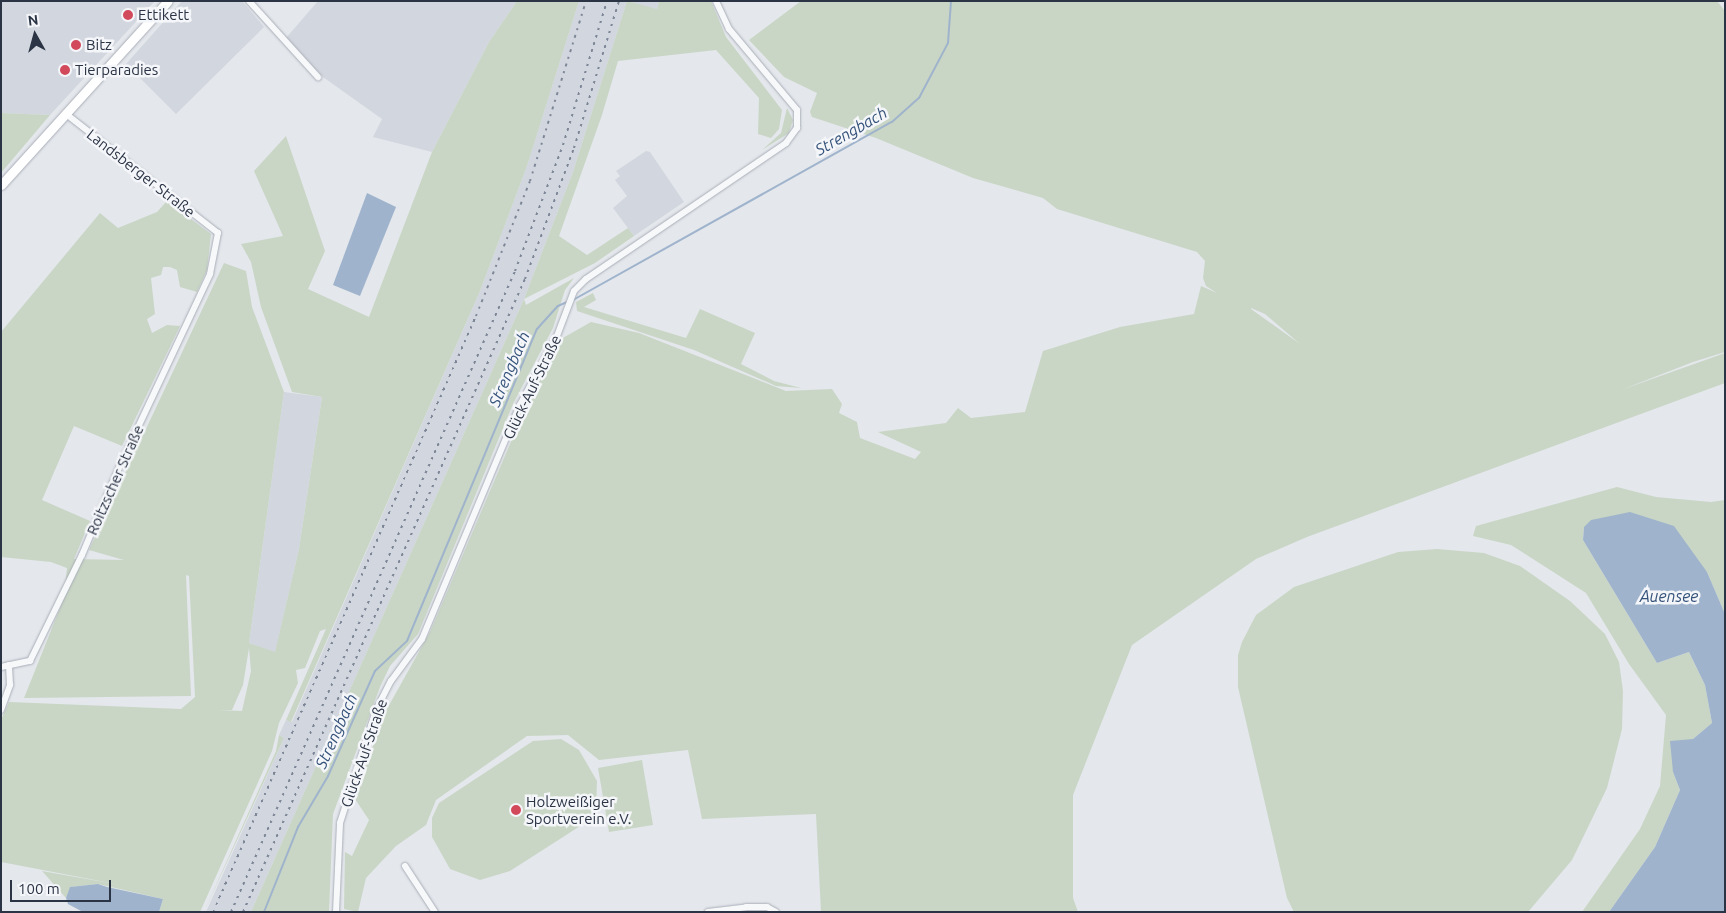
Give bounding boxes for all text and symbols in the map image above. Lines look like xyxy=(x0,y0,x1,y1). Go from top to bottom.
place label: Ettikett xyxy=(138,6,189,24)
marker: Ettikett xyxy=(122,9,134,21)
north arrow xyxy=(10,10,60,60)
text: N xyxy=(27,12,39,29)
place label: Bitz xyxy=(86,36,112,54)
marker: Bitz xyxy=(70,39,82,51)
place label: Tierparadies xyxy=(75,61,158,79)
marker: Tierparadies xyxy=(59,64,71,76)
water label: Strengbach xyxy=(812,103,890,159)
street label: Landsberger Straße xyxy=(83,125,199,221)
water label: Strengbach xyxy=(485,329,533,409)
street label: Glück-Auf-Straße xyxy=(499,332,565,442)
street label: Roitzscher Straße xyxy=(83,422,147,538)
water label: Auensee xyxy=(1640,586,1698,606)
water label: Strengbach xyxy=(311,691,361,771)
street label: Glück-Auf-Straße xyxy=(337,696,391,810)
place label: Holzweißiger Sportverein e.V. xyxy=(526,792,631,827)
marker: Holzweißiger Sportverein e.V. xyxy=(510,804,522,816)
scale bar xyxy=(12,870,114,902)
text: 100 m xyxy=(18,880,60,897)

